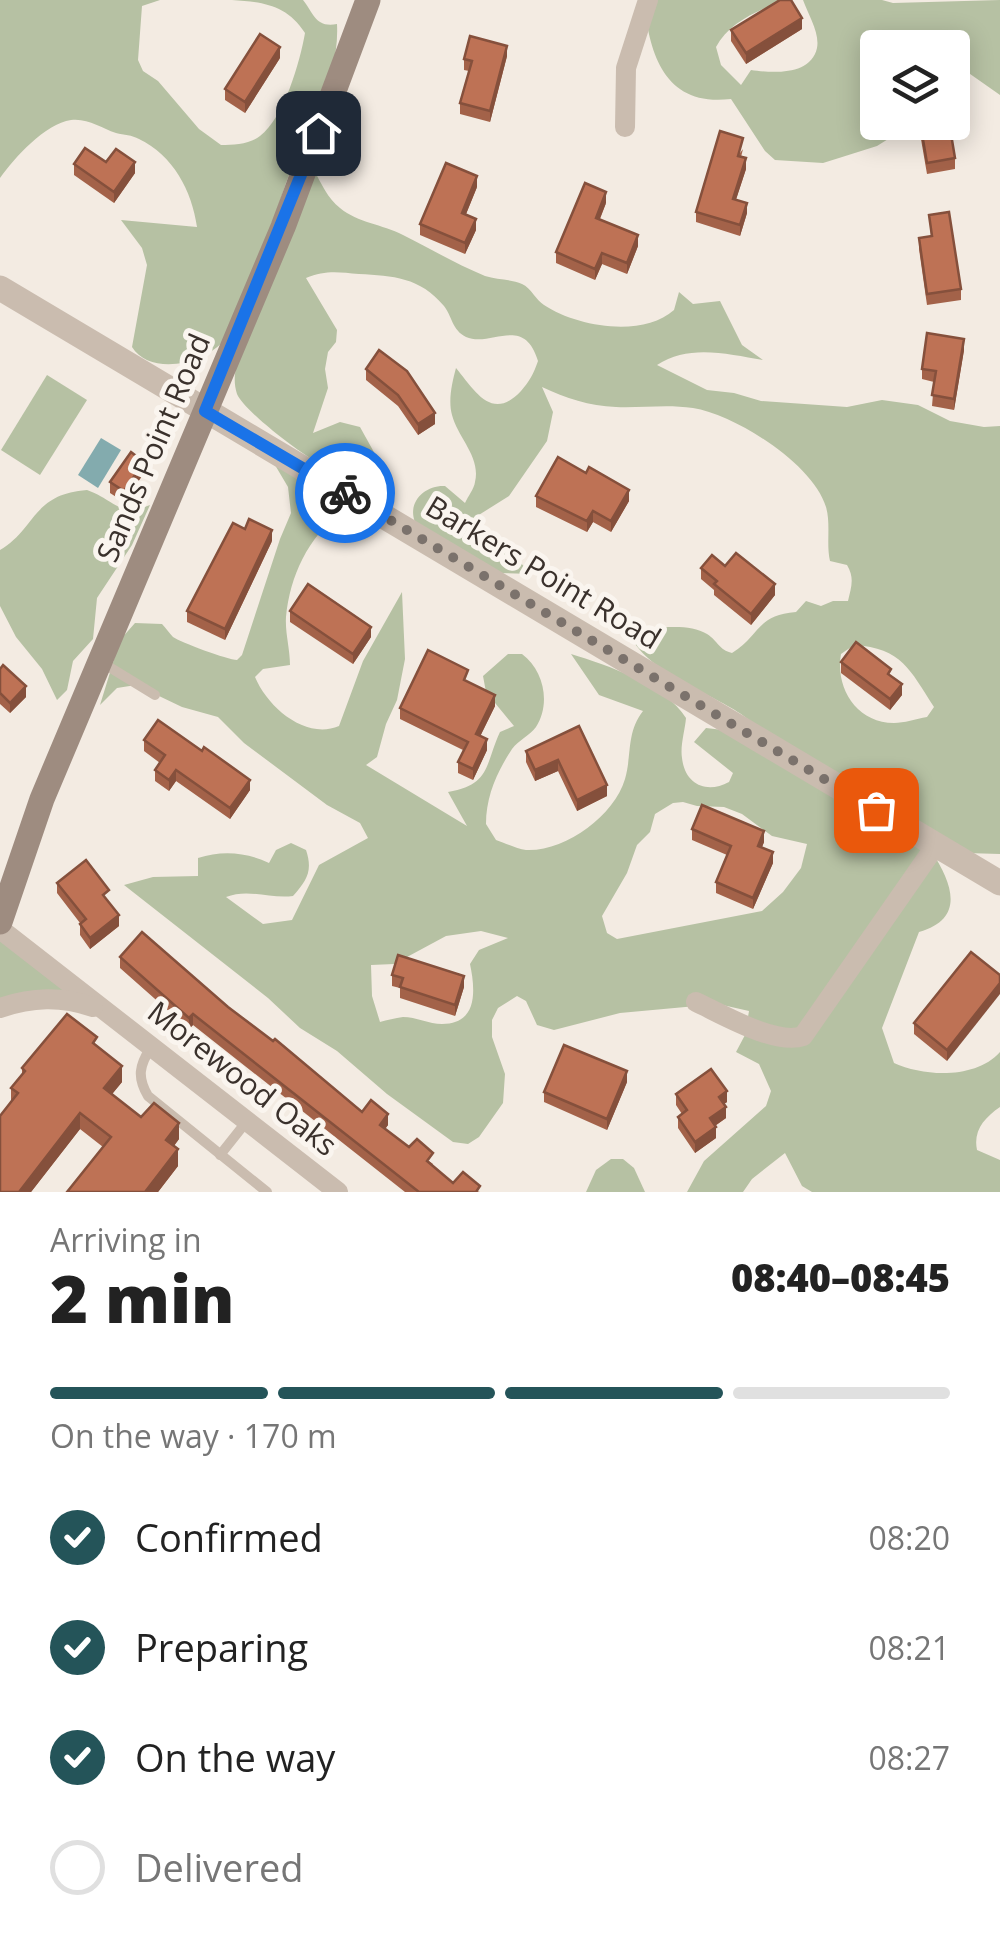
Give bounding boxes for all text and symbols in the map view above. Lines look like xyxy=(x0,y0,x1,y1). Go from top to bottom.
map controls xyxy=(860,30,970,140)
button: layers xyxy=(860,30,970,140)
pin xyxy=(276,91,361,176)
icon: home xyxy=(291,106,346,161)
street label: Sands Point Road xyxy=(86,327,219,568)
courier xyxy=(295,443,395,543)
icon: bike xyxy=(318,466,373,521)
street label: Barkers Point Road xyxy=(419,485,669,658)
pin xyxy=(834,768,919,853)
icon: bag xyxy=(849,783,904,838)
street label: Morewood Oaks xyxy=(140,991,346,1165)
text: Arriving in xyxy=(50,1218,202,1261)
text: 08:40–08:45 xyxy=(731,1251,950,1303)
text: 2 min xyxy=(50,1254,235,1342)
text: On the way · 170 m xyxy=(50,1414,337,1457)
icon: check xyxy=(50,1510,105,1565)
text: Confirmed xyxy=(135,1511,323,1563)
text: 08:20 xyxy=(868,1516,950,1559)
icon: check xyxy=(50,1620,105,1675)
text: Preparing xyxy=(135,1621,308,1673)
text: 08:21 xyxy=(868,1626,950,1669)
icon: check xyxy=(50,1730,105,1785)
text: On the way xyxy=(135,1731,335,1783)
text: 08:27 xyxy=(868,1736,950,1779)
text: Delivered xyxy=(135,1841,304,1893)

